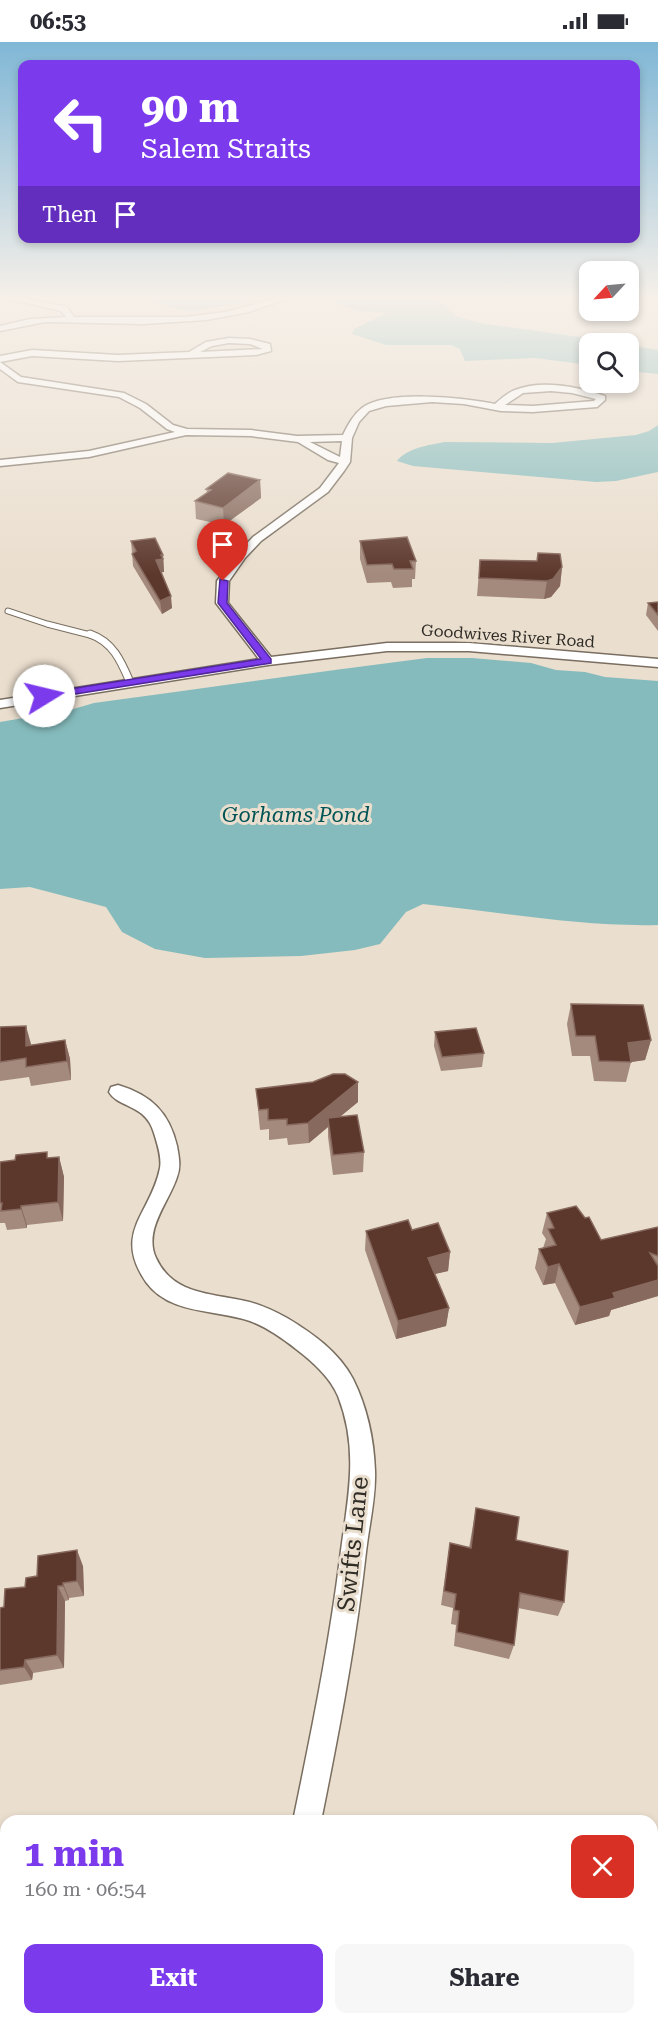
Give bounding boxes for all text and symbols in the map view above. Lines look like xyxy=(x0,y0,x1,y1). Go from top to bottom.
text: 06:53 xyxy=(30,9,86,34)
text: 90 m xyxy=(141,83,239,132)
icon: left xyxy=(42,84,120,162)
text: Salem Straits xyxy=(141,133,311,165)
icon: arrive xyxy=(109,198,142,231)
text: Then xyxy=(42,202,97,227)
north arrow xyxy=(579,261,639,321)
map controls xyxy=(579,261,639,393)
button: search xyxy=(579,333,639,393)
pin xyxy=(197,519,248,581)
icon: arrive xyxy=(206,528,239,561)
street label: Goodwives River Road xyxy=(420,620,596,652)
position arrow xyxy=(12,664,76,728)
water label: Gorhams Pond xyxy=(222,803,370,827)
street label: Swifts Lane xyxy=(332,1475,374,1613)
text: 1 min xyxy=(24,1833,124,1875)
button: close xyxy=(571,1835,634,1898)
text: 160 m · 06:54 xyxy=(24,1877,146,1901)
button: Exit xyxy=(24,1944,323,2013)
button: Share xyxy=(335,1944,634,2013)

